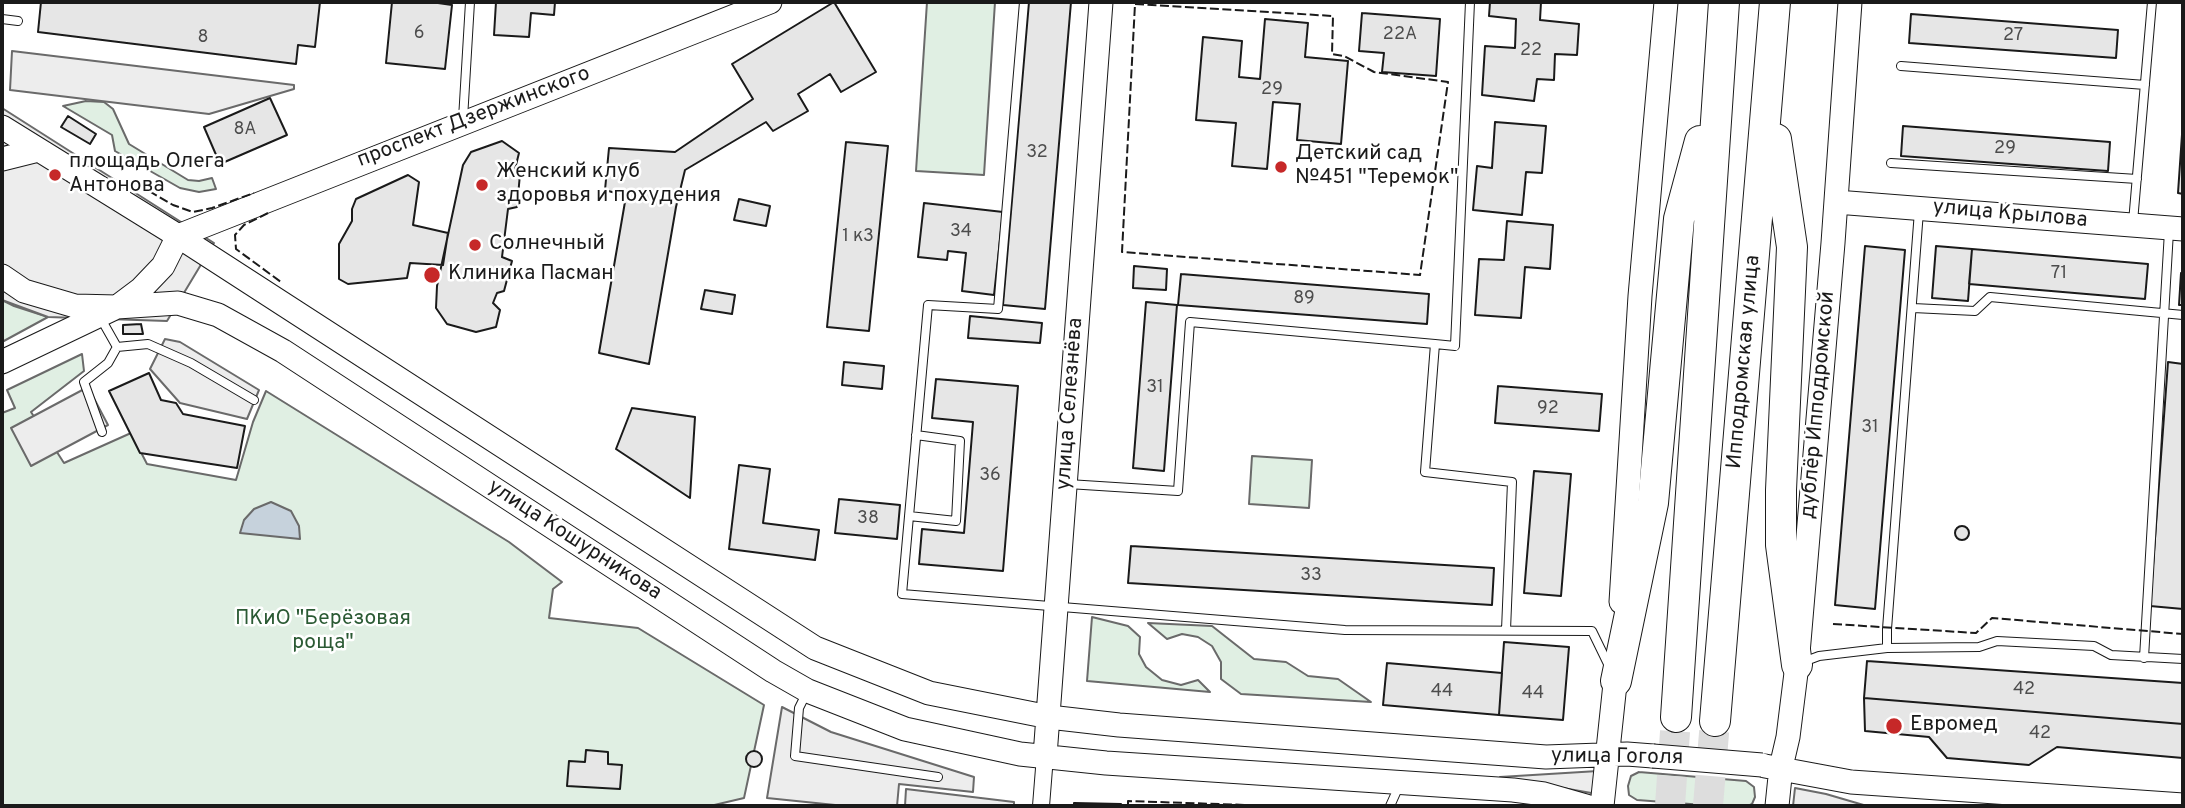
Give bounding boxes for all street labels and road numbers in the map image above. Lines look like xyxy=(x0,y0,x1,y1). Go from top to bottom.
street label: проспект Дзержинского xyxy=(354,62,594,174)
street label: улица Крылова xyxy=(1932,196,2088,234)
street label: Ипподромская улица xyxy=(1723,254,1767,470)
street label: дублёр Ипподромской xyxy=(1797,290,1841,520)
street label: улица Селезнёва xyxy=(1052,317,1090,491)
street label: улица Кошурникова xyxy=(482,475,666,607)
street label: улица Гоголя xyxy=(1550,744,1684,772)

